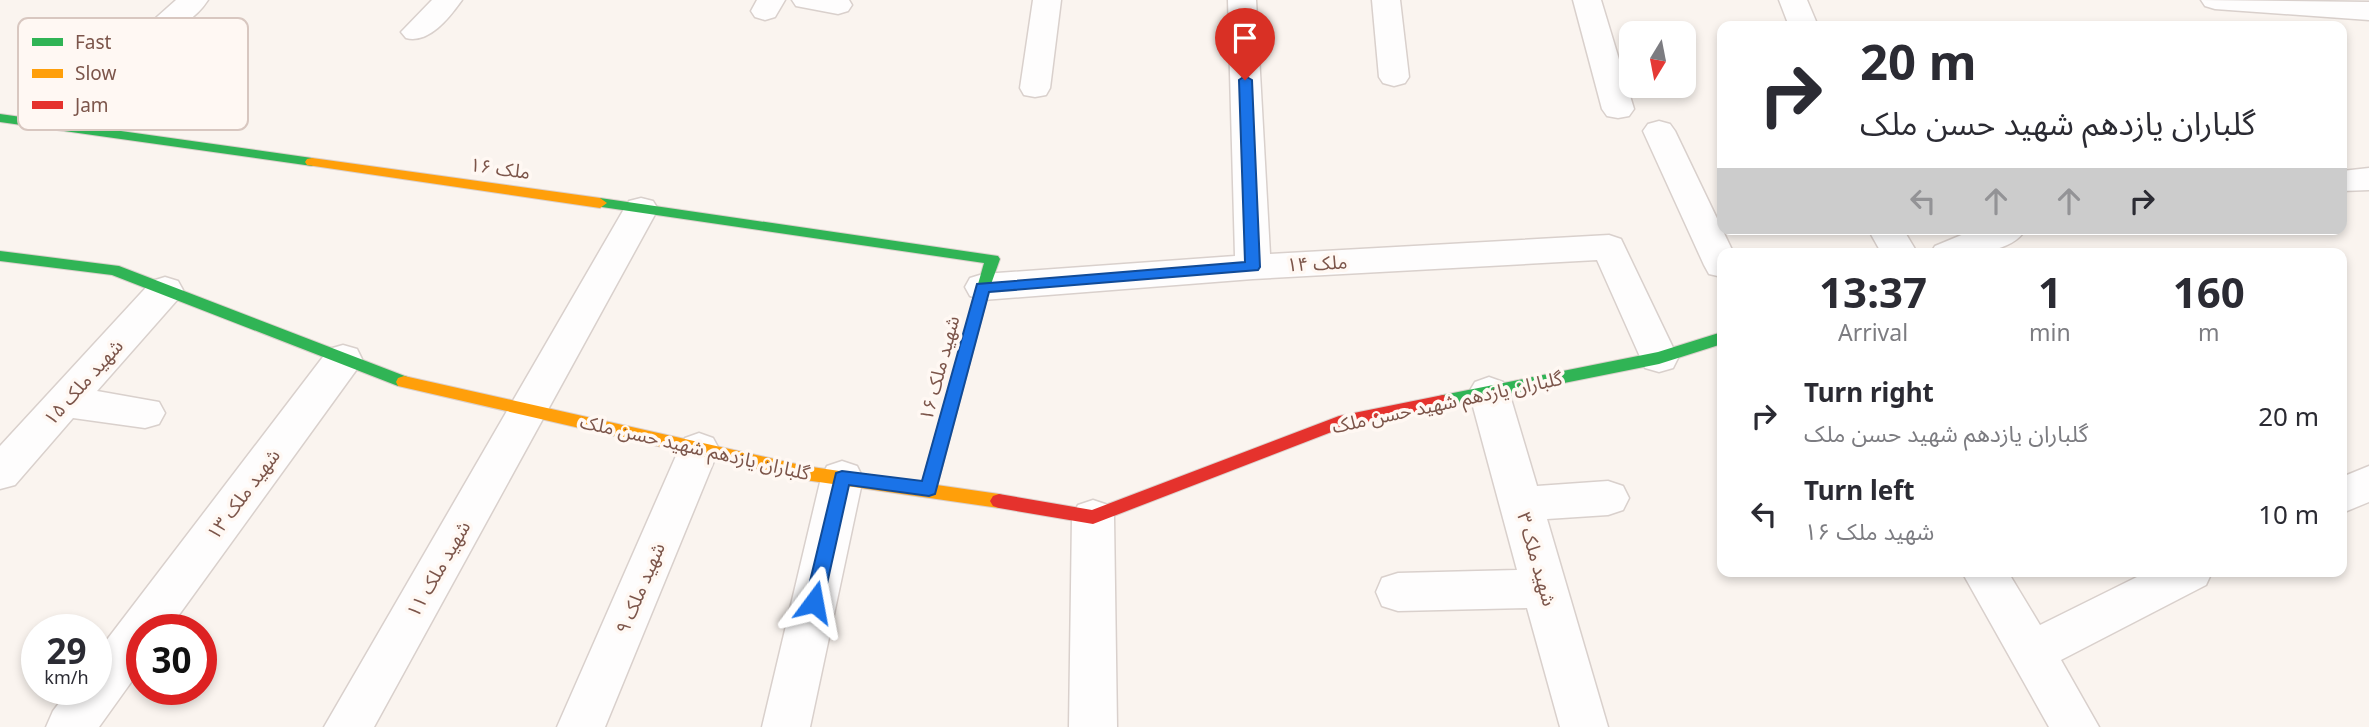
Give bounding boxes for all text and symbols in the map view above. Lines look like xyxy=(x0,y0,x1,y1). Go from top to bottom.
pin xyxy=(1215,8,1275,80)
legend xyxy=(18,18,248,130)
icon: arrive xyxy=(1226,19,1264,57)
north arrow xyxy=(1619,21,1696,98)
map controls xyxy=(1619,21,1696,98)
text: 20 m xyxy=(1860,28,1977,94)
text: Fast xyxy=(75,29,112,55)
icon: right xyxy=(1745,49,1836,140)
text: Slow xyxy=(75,60,116,86)
text: Jam xyxy=(73,92,109,118)
text: گلباران یازدهم شهید حسن ملک xyxy=(1860,101,2255,144)
street label: ملک ۱۶ xyxy=(468,151,532,185)
icon: left xyxy=(1904,182,1942,220)
icon: ahead xyxy=(1977,182,2015,220)
icon: ahead xyxy=(2050,182,2088,220)
icon: right xyxy=(2123,182,2161,220)
street label: ملک ۱۴ xyxy=(1286,248,1348,278)
text: 13:37 xyxy=(1819,263,1927,320)
text: 1 xyxy=(2038,263,2062,320)
text: 160 xyxy=(2173,263,2245,320)
street label: شهید ملک ۱۶ xyxy=(913,313,965,423)
text: Arrival xyxy=(1838,316,1908,348)
text: min xyxy=(2029,316,2071,348)
text: m xyxy=(2198,316,2220,348)
street label: شهید ملک ۱۵ xyxy=(37,333,129,431)
street label: گلباران یازدهم شهید حسن ملک xyxy=(1329,365,1566,441)
text: Turn right xyxy=(1804,374,1934,410)
icon: right xyxy=(1745,397,1783,435)
text: 20 m xyxy=(2258,398,2319,434)
street label: گلباران یازدهم شهید حسن ملک xyxy=(577,408,813,488)
text: گلباران یازدهم شهید حسن ملک xyxy=(1804,417,2088,449)
street label: شهید ملک ۱۳ xyxy=(200,443,286,545)
text: Turn left xyxy=(1804,472,1915,508)
icon: left xyxy=(1745,495,1783,533)
text: 10 m xyxy=(2258,496,2319,532)
street label: ۳ شهید ملک xyxy=(1511,509,1563,609)
text: شهید ملک ۱۶ xyxy=(1804,515,1934,547)
street label: شهید ملک ۱۱ xyxy=(400,516,476,622)
street label: شهید ملک ۹ xyxy=(609,538,671,638)
position arrow xyxy=(777,565,851,639)
speed limit sign: 30 xyxy=(126,614,217,705)
text: 29 xyxy=(46,627,87,674)
text: km/h xyxy=(44,665,89,689)

